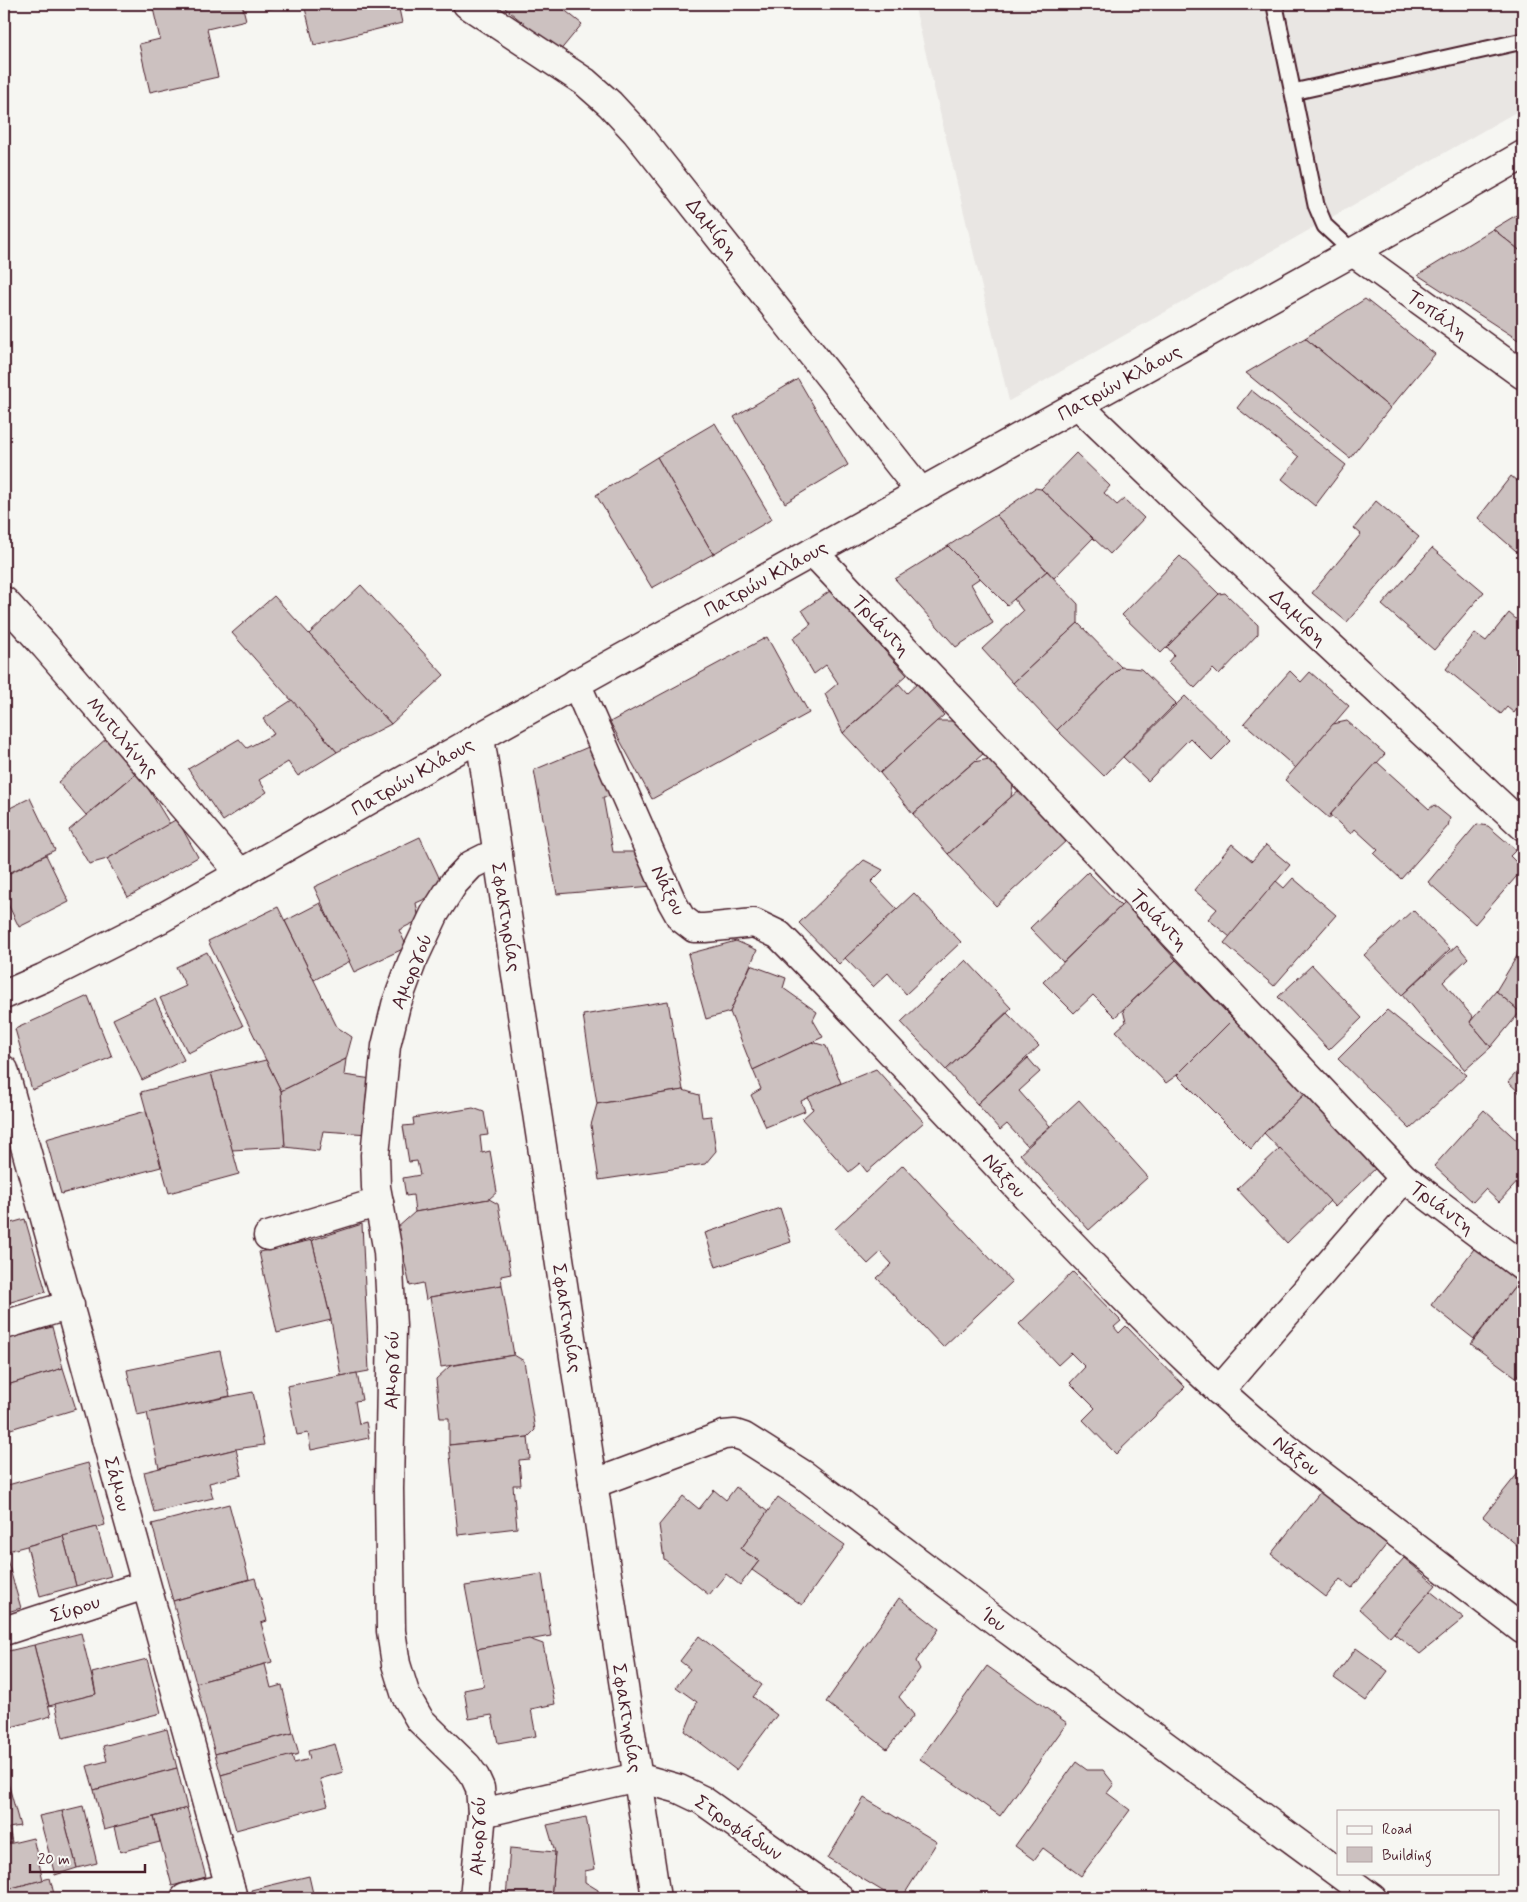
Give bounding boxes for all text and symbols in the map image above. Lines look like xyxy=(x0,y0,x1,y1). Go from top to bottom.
street label: Δαμίρη xyxy=(679,193,745,265)
street label: Τοπάλη xyxy=(1401,284,1474,347)
street label: Πατρών Κλάους xyxy=(1053,338,1187,428)
street label: Πατρών Κλάους xyxy=(699,534,833,624)
street label: Δαμίρη xyxy=(1263,584,1333,652)
street label: Τριάντη xyxy=(845,589,916,663)
street label: Μυτιλήνης xyxy=(79,691,165,785)
street label: Πατρών Κλάους xyxy=(346,731,479,823)
street label: Σφακτηρίας xyxy=(484,861,528,974)
street label: Νάξου xyxy=(644,861,692,920)
street label: Τριάντη xyxy=(1123,883,1194,957)
street label: Αμοργού xyxy=(385,930,440,1013)
street label: Νάξου xyxy=(976,1147,1032,1205)
street label: Τριάντη xyxy=(1404,1175,1480,1242)
street label: Σφακτηρίας xyxy=(545,1262,589,1375)
street label: Αμοργού xyxy=(378,1330,407,1410)
street label: Νάξου xyxy=(1267,1429,1325,1483)
street label: Σάμου xyxy=(96,1454,137,1515)
street label: Σύρου xyxy=(47,1589,104,1630)
street label: Ίου xyxy=(974,1602,1012,1639)
street label: Σφακτηρίας xyxy=(605,1662,649,1775)
street label: Στροφάδων xyxy=(689,1789,788,1868)
street label: Αμοργού xyxy=(464,1796,493,1876)
legend xyxy=(1337,1810,1500,1874)
text: Road xyxy=(1382,1820,1412,1840)
scale bar xyxy=(30,1842,145,1874)
text: Building xyxy=(1382,1846,1432,1867)
text: 20 m xyxy=(38,1850,70,1870)

